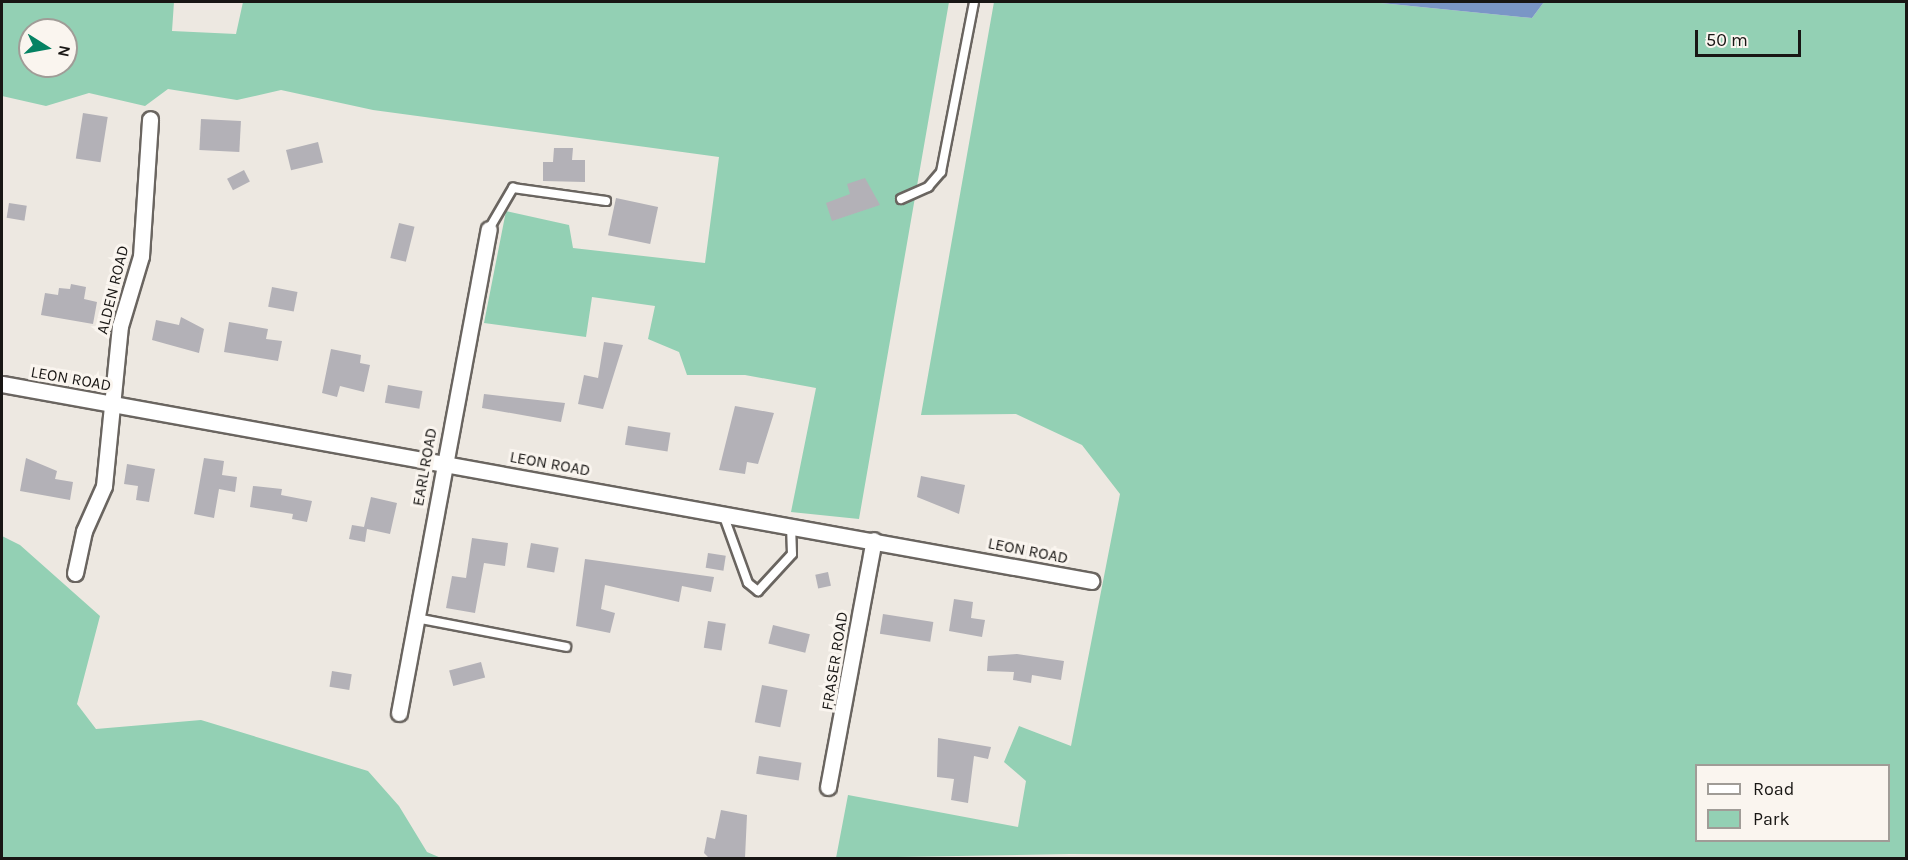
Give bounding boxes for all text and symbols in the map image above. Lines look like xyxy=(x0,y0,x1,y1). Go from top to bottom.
north arrow xyxy=(18,18,78,78)
scale bar xyxy=(1698,18,1804,56)
text: 50 m xyxy=(1706,29,1748,51)
text: N xyxy=(54,44,75,59)
street label: ALDEN ROAD xyxy=(93,244,133,336)
street label: LEON ROAD xyxy=(29,362,113,396)
street label: EARL ROAD xyxy=(409,426,441,508)
street label: LEON ROAD xyxy=(508,447,592,481)
street label: LEON ROAD xyxy=(986,534,1070,568)
street label: FRASER ROAD xyxy=(818,610,852,712)
legend xyxy=(1695,764,1890,842)
text: Road xyxy=(1753,778,1794,800)
text: Park xyxy=(1753,808,1790,830)

